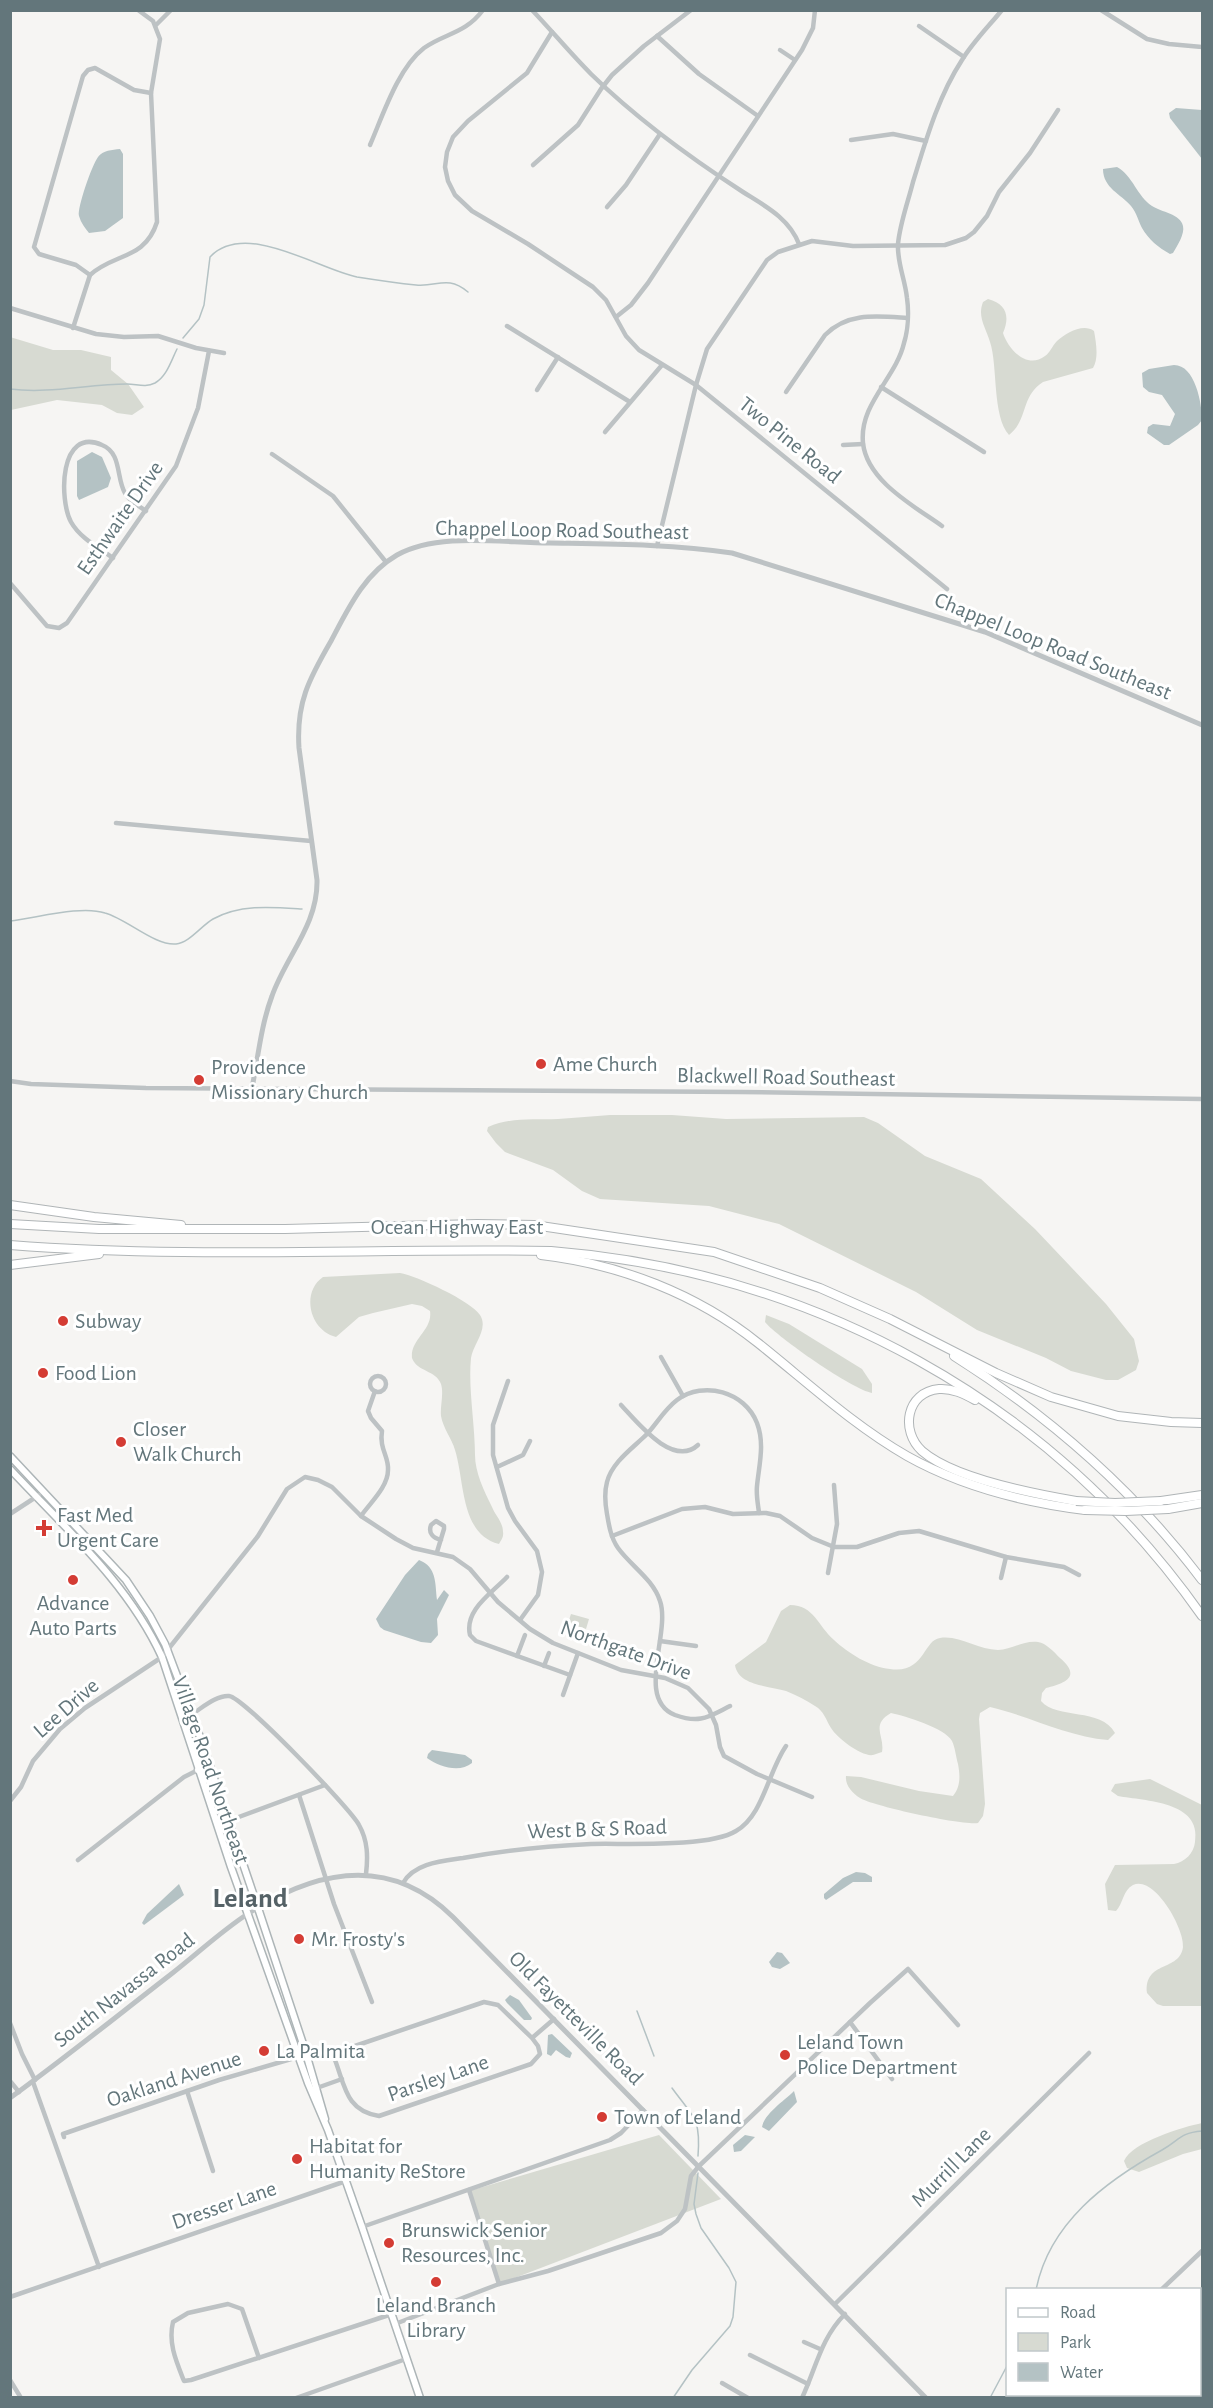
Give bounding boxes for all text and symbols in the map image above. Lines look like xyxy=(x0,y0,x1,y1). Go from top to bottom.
street label: Two Pine Road xyxy=(735,392,845,488)
street label: Esthwaite Drive xyxy=(73,457,167,579)
street label: Chappel Loop Road Southeast xyxy=(435,517,689,543)
street label: Chappel Loop Road Southeast xyxy=(931,588,1175,704)
place label: Ame Church xyxy=(553,1053,658,1075)
place label: Providence Missionary Church xyxy=(211,1056,368,1103)
marker: Ame Church xyxy=(534,1057,548,1071)
street label: Blackwell Road Southeast xyxy=(677,1064,895,1090)
marker: Providence Missionary Church xyxy=(192,1073,206,1087)
street label: Ocean Highway East xyxy=(371,1216,543,1238)
place label: Subway xyxy=(75,1310,142,1332)
marker: Subway xyxy=(56,1314,70,1328)
place label: Food Lion xyxy=(55,1362,137,1384)
marker: Food Lion xyxy=(36,1366,50,1380)
place label: Closer Walk Church xyxy=(133,1418,242,1465)
marker: Closer Walk Church xyxy=(114,1435,128,1449)
place label: Fast Med Urgent Care xyxy=(57,1504,159,1551)
marker: Fast Med Urgent Care xyxy=(35,1519,53,1537)
marker: Advance Auto Parts xyxy=(66,1573,80,1587)
place label: Advance Auto Parts xyxy=(29,1592,117,1639)
street label: Northgate Drive xyxy=(558,1616,694,1684)
street label: Village Road Northeast xyxy=(169,1673,253,1867)
street label: Lee Drive xyxy=(29,1674,103,1742)
street label: West B & S Road xyxy=(527,1816,667,1842)
district label: Leland xyxy=(212,1885,288,1913)
place label: Mr. Frosty's xyxy=(311,1928,405,1950)
street label: South Navassa Road xyxy=(50,1929,198,2051)
marker: Mr. Frosty's xyxy=(292,1932,306,1946)
street label: Old Fayetteville Road xyxy=(505,1947,647,2089)
place label: Leland Town Police Department xyxy=(797,2031,957,2078)
place label: La Palmita xyxy=(276,2040,366,2062)
marker: La Palmita xyxy=(257,2044,271,2058)
street label: Oakland Avenue xyxy=(104,2047,244,2111)
marker: Leland Town Police Department xyxy=(778,2048,792,2062)
street label: Parsley Lane xyxy=(385,2050,491,2106)
place label: Town of Leland xyxy=(614,2106,741,2128)
marker: Town of Leland xyxy=(595,2110,609,2124)
street label: Murrill Lane xyxy=(907,2123,995,2211)
place label: Habitat for Humanity ReStore xyxy=(309,2135,466,2182)
marker: Habitat for Humanity ReStore xyxy=(290,2152,304,2166)
street label: Dresser Lane xyxy=(169,2177,279,2233)
place label: Brunswick Senior Resources, Inc. xyxy=(401,2219,547,2266)
marker: Brunswick Senior Resources, Inc. xyxy=(382,2236,396,2250)
marker: Leland Branch Library xyxy=(429,2275,443,2289)
legend xyxy=(1006,2288,1201,2396)
place label: Leland Branch Library xyxy=(376,2294,496,2341)
text: Road xyxy=(1060,2304,1096,2322)
text: Park xyxy=(1060,2334,1092,2352)
text: Water xyxy=(1060,2364,1103,2382)

